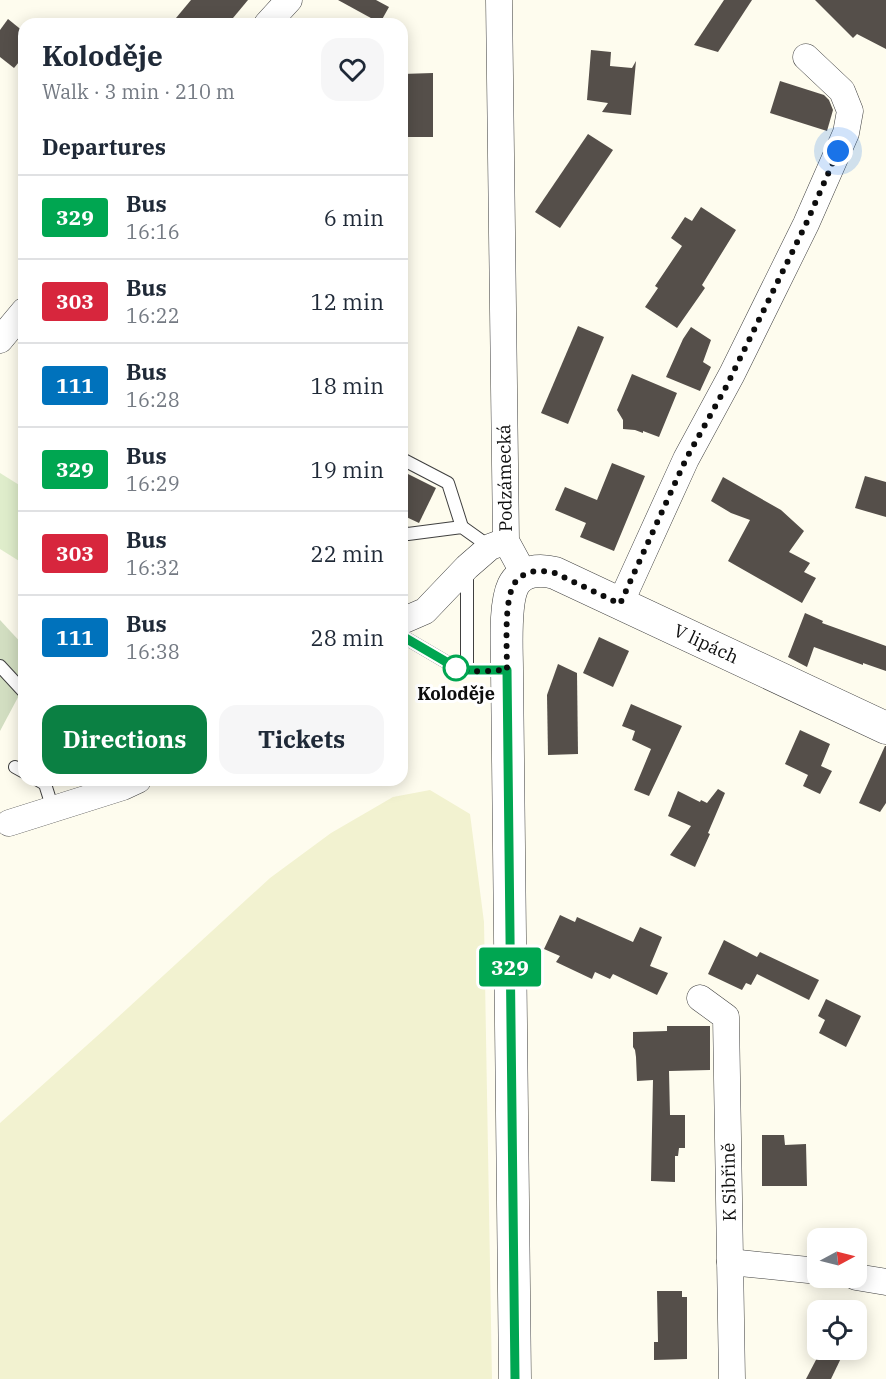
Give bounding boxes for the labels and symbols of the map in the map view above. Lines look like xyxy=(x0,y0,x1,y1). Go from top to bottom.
your location xyxy=(823,136,853,166)
street label: Podzámecká xyxy=(492,424,517,532)
street label: V lipách xyxy=(670,619,742,669)
marker: Koloděje xyxy=(443,655,469,681)
place label: Koloděje xyxy=(417,682,495,705)
line badge: 329 xyxy=(476,948,544,986)
street label: K Sibřině xyxy=(716,1142,741,1222)
north arrow xyxy=(807,1228,867,1288)

